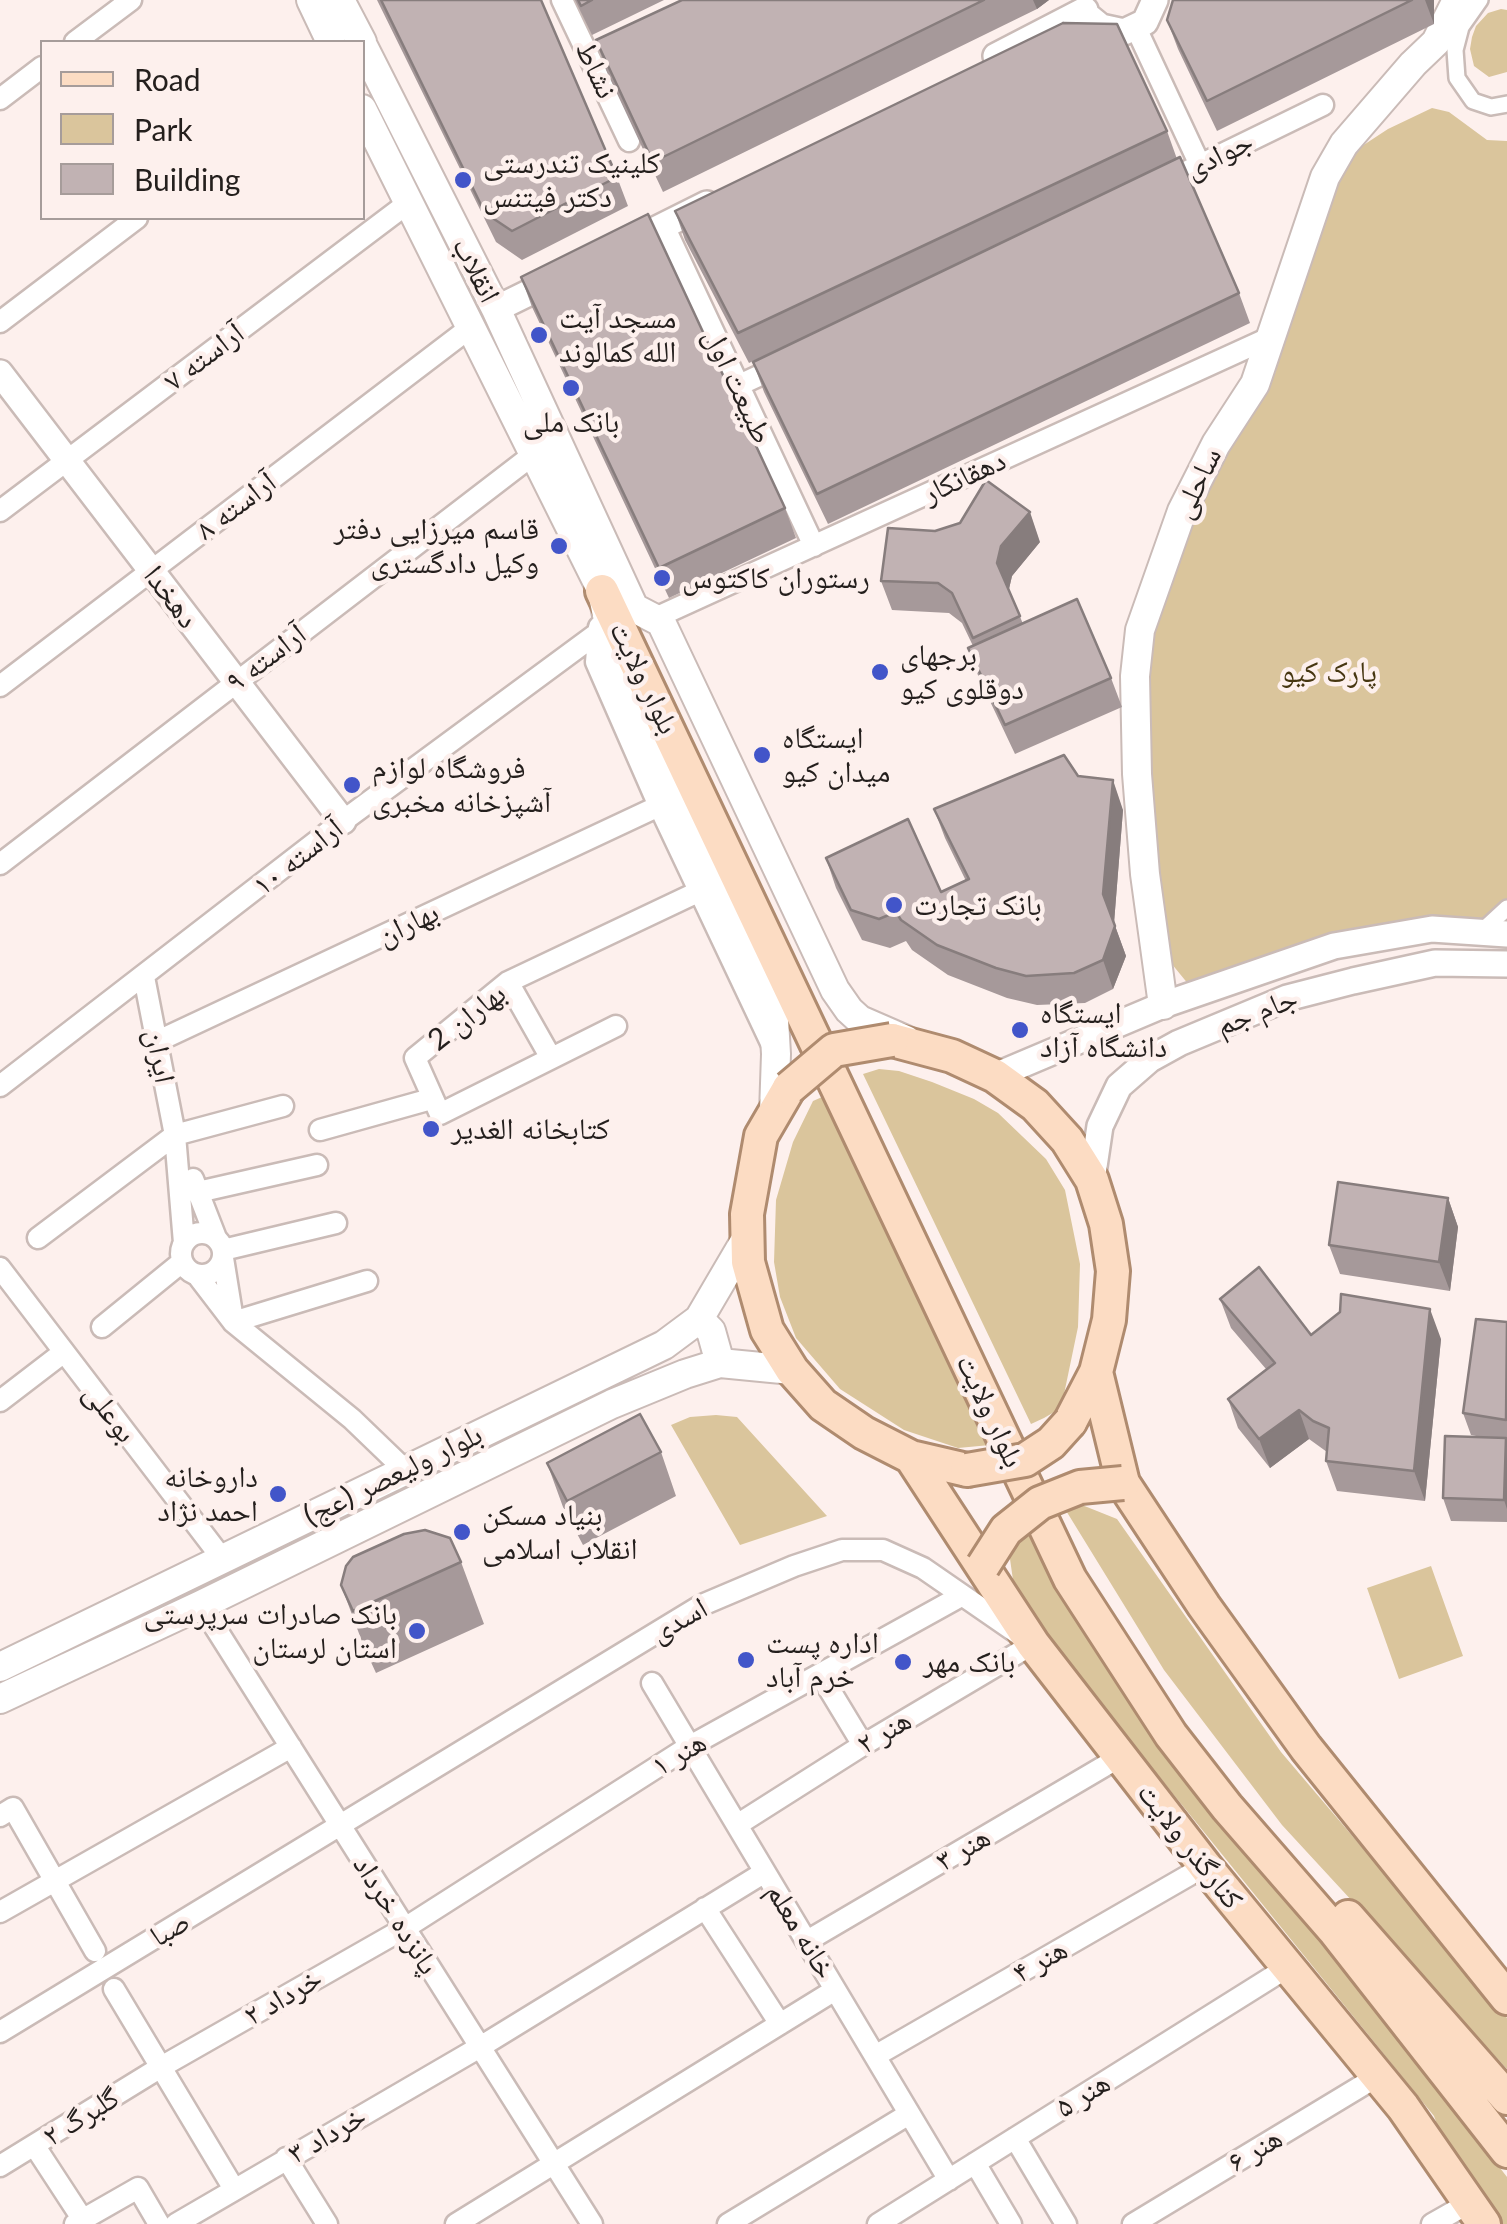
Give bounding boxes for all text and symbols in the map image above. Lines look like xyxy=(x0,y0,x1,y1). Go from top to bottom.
street label: نشاط xyxy=(567,36,625,104)
legend xyxy=(40,40,365,220)
text: Road xyxy=(134,61,201,97)
text: Park xyxy=(134,111,193,147)
street label: جوادی xyxy=(1179,123,1259,187)
place label: کلینیک تندرستی دکتر فیتنس xyxy=(483,145,660,216)
text: Building xyxy=(134,161,240,197)
marker: کلینیک تندرستی دکتر فیتنس xyxy=(452,169,474,191)
street label: انقلاب xyxy=(444,231,508,309)
place label: مسجد آیت الله کمالوند xyxy=(559,300,676,370)
street label: آراسته ۷ xyxy=(157,315,251,399)
street label: طبیعت اول xyxy=(696,323,780,449)
marker: مسجد آیت الله کمالوند xyxy=(528,324,550,346)
marker: بانک ملی xyxy=(560,377,582,399)
place label: بانک ملی xyxy=(523,404,619,440)
street label: دهقانکار xyxy=(916,442,1012,512)
street label: ساحلی xyxy=(1165,442,1229,524)
street label: آراسته ۸ xyxy=(189,464,283,548)
place label: قاسم میرزایی دفتر وکیل دادگستری xyxy=(334,511,539,582)
marker: قاسم میرزایی دفتر وکیل دادگستری xyxy=(548,535,570,557)
street label: دهخدا xyxy=(136,559,206,635)
place label: رستوران کاکتوس xyxy=(682,560,870,596)
marker: رستوران کاکتوس xyxy=(651,567,673,589)
street label: آراسته ۹ xyxy=(219,616,313,700)
street label: بلوار ولایت xyxy=(601,616,687,740)
place label: برجهای دوقلوی کیو xyxy=(900,637,1024,708)
park label: پارک کیو xyxy=(1281,654,1377,690)
marker: برجهای دوقلوی کیو xyxy=(869,661,891,683)
place label: ایستگاه میدان کیو xyxy=(782,720,890,790)
marker: ایستگاه میدان کیو xyxy=(751,744,773,766)
place label: فروشگاه لوازم آشپزخانه مخبری xyxy=(372,750,551,820)
marker: فروشگاه لوازم آشپزخانه مخبری xyxy=(341,774,363,796)
street label: آراسته ۱۰ xyxy=(246,811,350,903)
place label: بانک تجارت xyxy=(914,887,1042,923)
street label: بهاران xyxy=(372,894,444,954)
marker: بانک تجارت xyxy=(883,894,905,916)
street label: بهاران 2 xyxy=(421,976,513,1058)
street label: جام جم xyxy=(1211,980,1303,1044)
place label: ایستگاه دانشگاه آزاد xyxy=(1040,995,1167,1066)
marker: ایستگاه دانشگاه آزاد xyxy=(1009,1019,1031,1041)
street label: ایران xyxy=(137,1026,183,1086)
place label: کتابخانه الغدیر xyxy=(451,1111,610,1147)
marker: کتابخانه الغدیر xyxy=(420,1118,442,1140)
street label: بلوار ولایت xyxy=(948,1349,1032,1473)
street label: بوعلی xyxy=(76,1376,144,1450)
street label: بلوار ولیعصر (عج) xyxy=(298,1416,488,1534)
place label: داروخانه احمد نژاد xyxy=(158,1459,258,1530)
marker: داروخانه احمد نژاد xyxy=(267,1483,289,1505)
place label: بنیاد مسکن انقلاب اسلامی xyxy=(482,1497,638,1568)
marker: بنیاد مسکن انقلاب اسلامی xyxy=(451,1521,473,1543)
street label: اسدی xyxy=(644,1590,714,1650)
place label: بانک صادرات سرپرستی استان لرستان xyxy=(143,1596,397,1666)
marker: بانک صادرات سرپرستی استان لرستان xyxy=(406,1620,428,1642)
place label: اداره پست خرم آباد xyxy=(766,1625,879,1696)
place label: بانک مهر xyxy=(923,1644,1015,1680)
marker: اداره پست خرم آباد xyxy=(735,1649,757,1671)
marker: بانک مهر xyxy=(892,1651,914,1673)
street label: هنر ۲ xyxy=(850,1702,918,1762)
street label: هنر ۱ xyxy=(645,1724,713,1784)
street label: کنارگذر ولایت xyxy=(1129,1776,1251,1916)
street label: هنر ۳ xyxy=(929,1819,997,1879)
street label: پانزده خرداد xyxy=(345,1849,447,1981)
street label: خانه معلم xyxy=(758,1877,844,1985)
street label: صبا xyxy=(144,1903,196,1955)
street label: هنر ۴ xyxy=(1006,1931,1074,1991)
street label: خرداد ۲ xyxy=(237,1960,329,2034)
street label: هنر ۵ xyxy=(1049,2065,1117,2125)
street label: گلبرگ ۲ xyxy=(36,2080,126,2154)
street label: خرداد ۳ xyxy=(281,2098,373,2172)
street label: هنر ۶ xyxy=(1221,2120,1289,2180)

